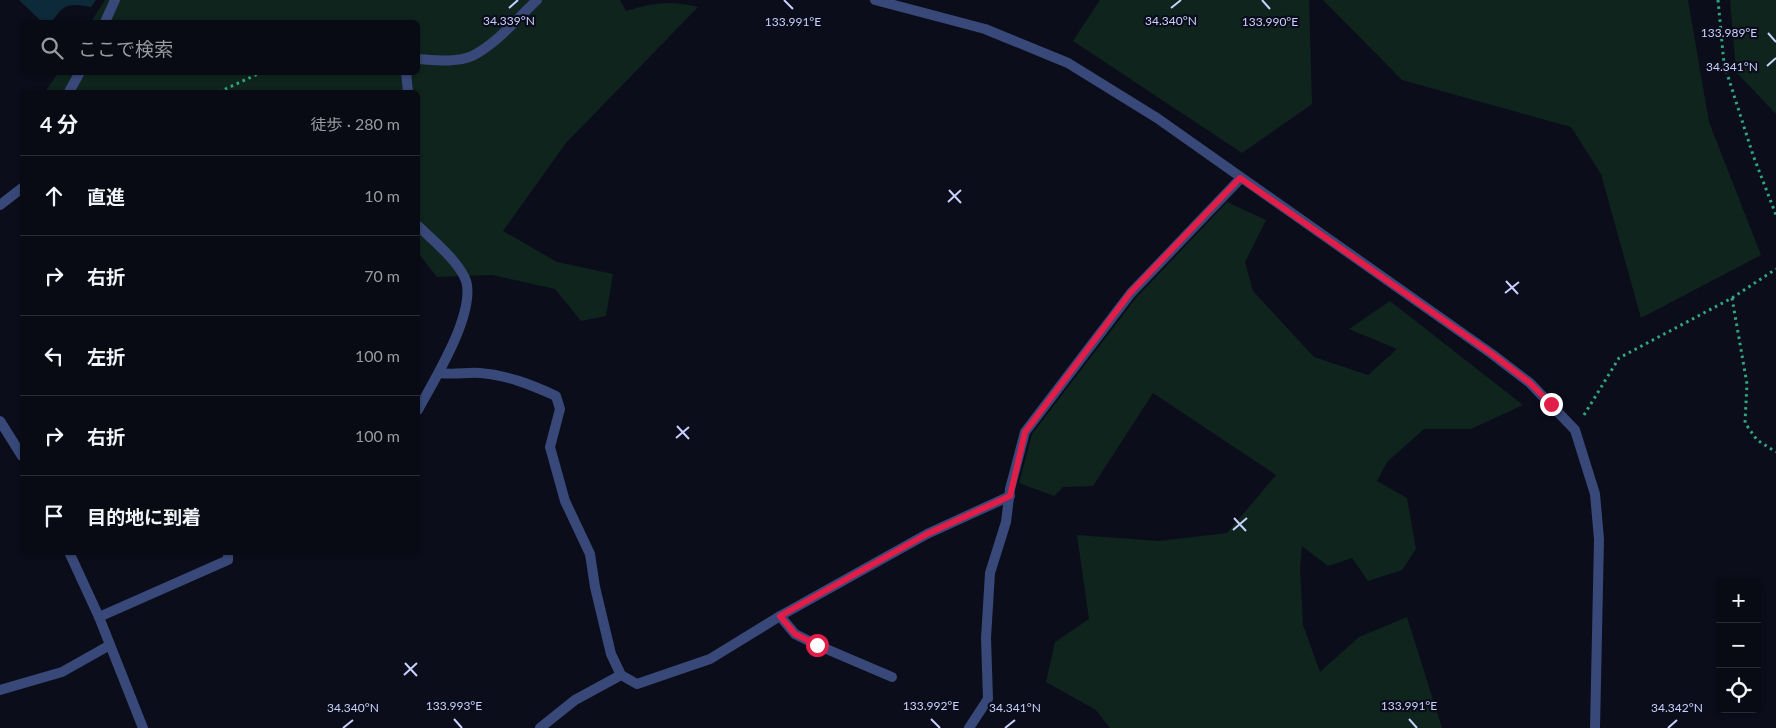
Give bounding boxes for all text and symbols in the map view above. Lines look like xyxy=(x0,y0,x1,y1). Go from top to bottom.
text: 34.339°N xyxy=(483,13,535,28)
text: 34.340°N xyxy=(1145,13,1197,28)
text: 133.991°E xyxy=(765,14,821,29)
text: 133.990°E xyxy=(1242,14,1298,29)
search box xyxy=(20,20,420,75)
text: 133.989°E xyxy=(1701,25,1757,40)
icon: search xyxy=(38,34,66,62)
text: ここで検索 xyxy=(78,37,173,60)
text: 34.341°N xyxy=(1706,59,1758,74)
text: 4 分 xyxy=(40,111,78,136)
text: 徒歩 · 280 m xyxy=(311,114,400,133)
icon: ahead xyxy=(40,182,68,210)
text: 直進 xyxy=(87,185,125,208)
text: 10 m xyxy=(364,186,400,205)
icon: right xyxy=(40,262,68,290)
text: 右折 xyxy=(87,265,125,288)
text: 70 m xyxy=(364,266,400,285)
icon: left xyxy=(40,342,68,370)
text: 左折 xyxy=(87,345,125,368)
text: 100 m xyxy=(355,346,400,365)
route end xyxy=(1540,393,1563,416)
icon: right xyxy=(40,422,68,450)
text: 右折 xyxy=(87,425,125,448)
text: 100 m xyxy=(355,426,400,445)
icon: arrive xyxy=(40,502,68,530)
text: 目的地に到着 xyxy=(87,505,201,528)
map controls xyxy=(1716,578,1761,713)
button: + xyxy=(1716,578,1761,623)
button: − xyxy=(1716,623,1761,668)
route start xyxy=(806,634,829,657)
button: locate xyxy=(1716,668,1761,713)
text: 133.993°E xyxy=(426,698,482,713)
text: 133.992°E xyxy=(903,698,959,713)
text: 133.991°E xyxy=(1381,698,1437,713)
text: 34.340°N xyxy=(327,700,379,715)
text: 34.341°N xyxy=(989,700,1041,715)
text: 34.342°N xyxy=(1651,700,1703,715)

